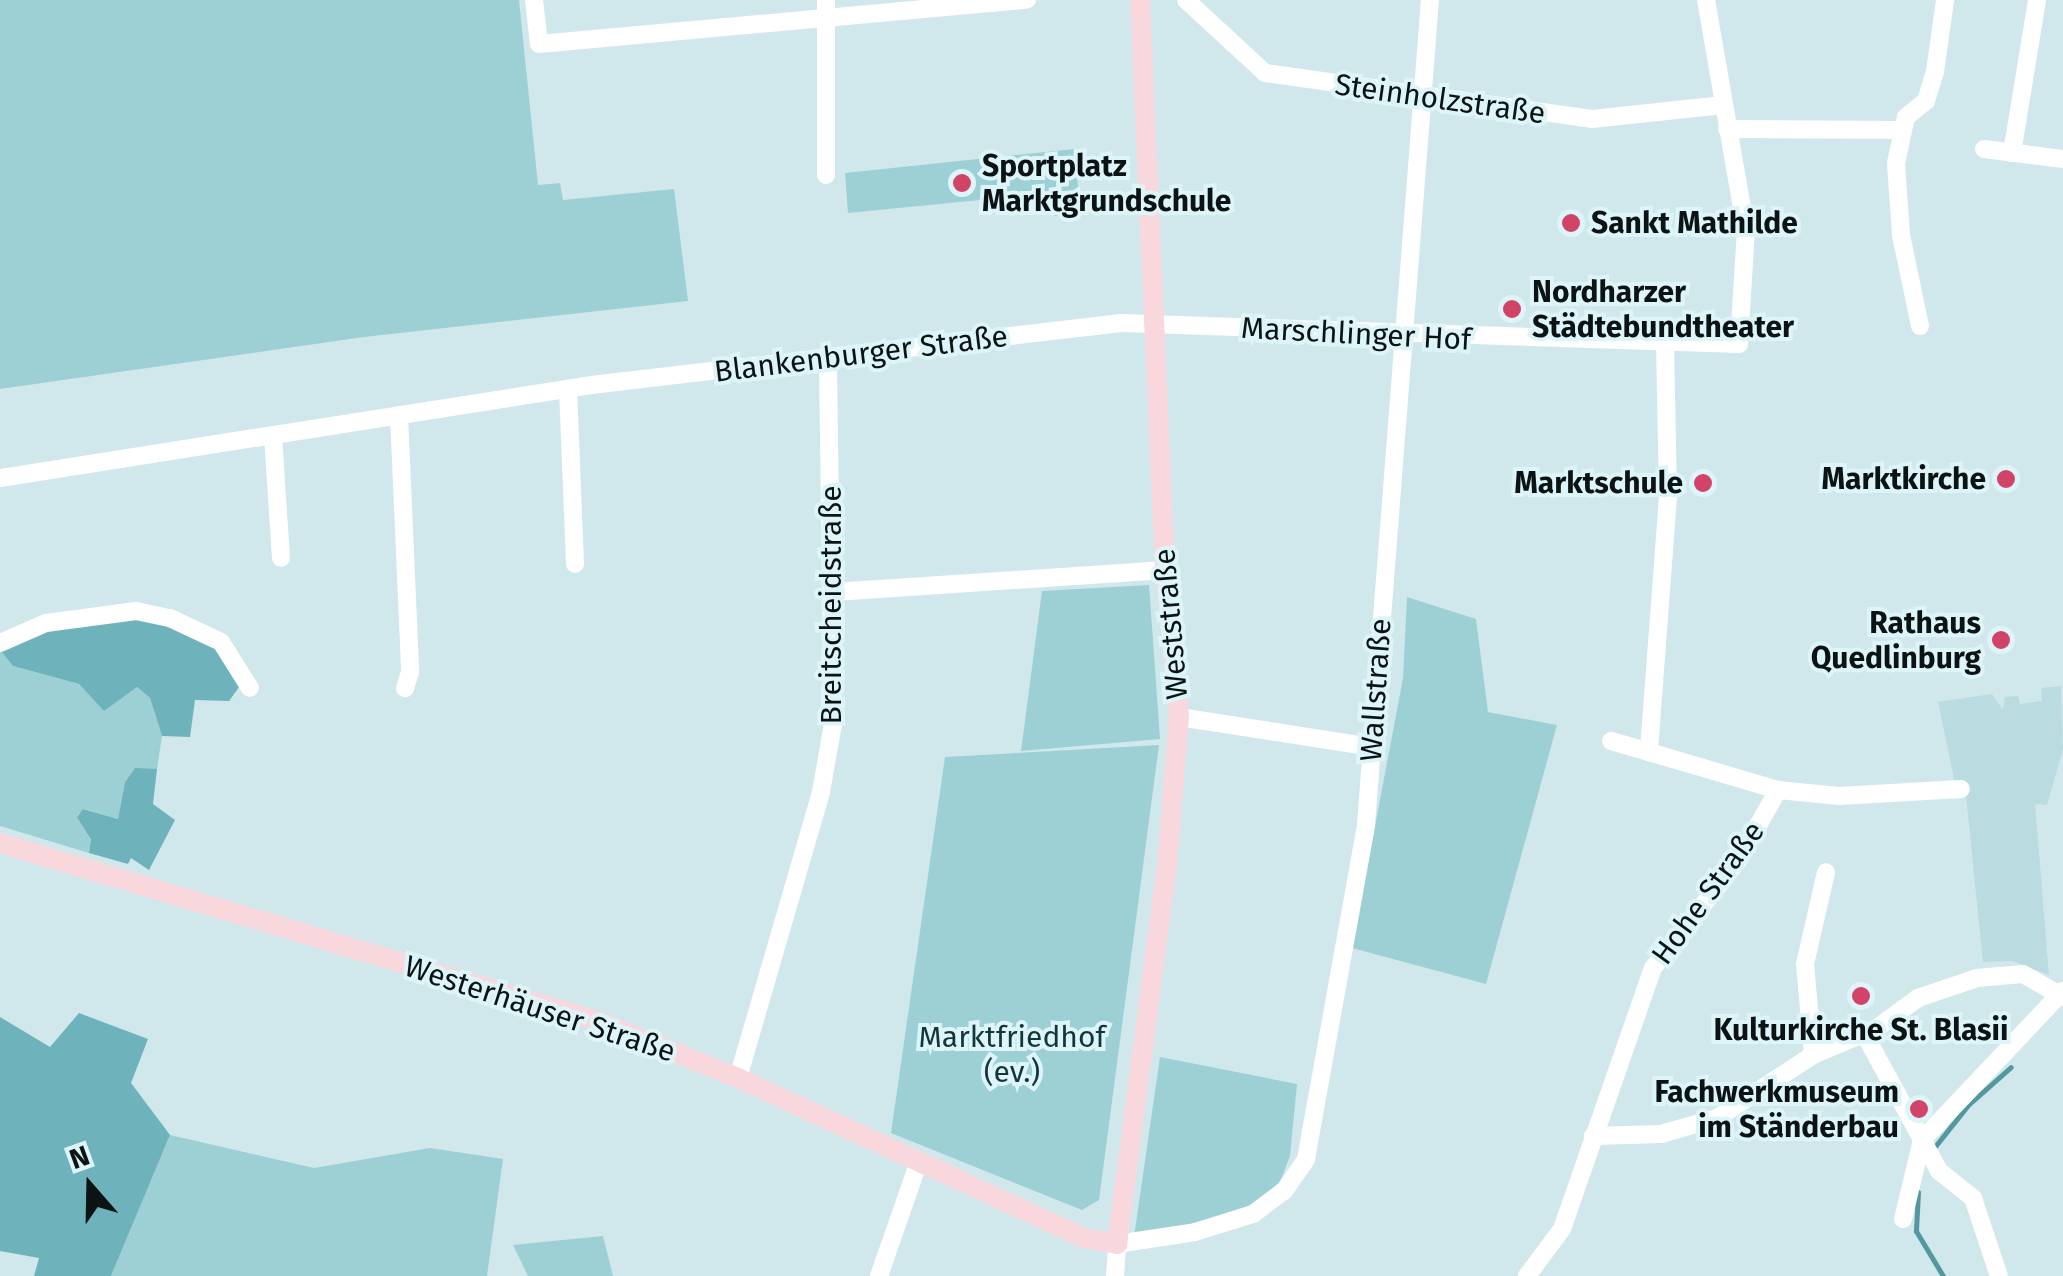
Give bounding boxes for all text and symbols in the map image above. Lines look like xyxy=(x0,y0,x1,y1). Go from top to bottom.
street label: Steinholzstraße xyxy=(1333,66,1547,132)
place label: Sportplatz Marktgrundschule xyxy=(982,148,1231,218)
marker: Sportplatz Marktgrundschule xyxy=(951,172,973,194)
place label: Sankt Mathilde xyxy=(1591,205,1798,241)
marker: Sankt Mathilde xyxy=(1560,212,1582,234)
place label: Nordharzer Städtebundtheater xyxy=(1532,274,1794,344)
marker: Nordharzer Städtebundtheater xyxy=(1501,298,1523,320)
street label: Marschlinger Hof xyxy=(1240,310,1472,358)
street label: Blankenburger Straße xyxy=(712,318,1010,390)
place label: Marktkirche xyxy=(1821,461,1986,497)
place label: Marktschule xyxy=(1514,465,1683,501)
marker: Marktkirche xyxy=(1995,468,2017,490)
marker: Marktschule xyxy=(1692,472,1714,494)
street label: Breitscheidstraße xyxy=(813,485,849,725)
street label: Weststraße xyxy=(1146,547,1196,701)
place label: Rathaus Quedlinburg xyxy=(1811,605,1981,676)
street label: Wallstraße xyxy=(1353,617,1399,763)
marker: Rathaus Quedlinburg xyxy=(1990,629,2012,651)
street label: Hohe Straße xyxy=(1644,814,1772,972)
street label: Westerhäuser Straße xyxy=(400,948,680,1070)
marker: Kulturkirche St. Blasii xyxy=(1850,985,1872,1007)
place label: Kulturkirche St. Blasii xyxy=(1713,1012,2009,1048)
park label: Marktfriedhof (ev.) xyxy=(919,1019,1105,1090)
place label: Fachwerkmuseum im Ständerbau xyxy=(1654,1074,1899,1144)
marker: Fachwerkmuseum im Ständerbau xyxy=(1908,1098,1930,1120)
north arrow xyxy=(40,1136,140,1236)
text: N xyxy=(65,1139,94,1176)

